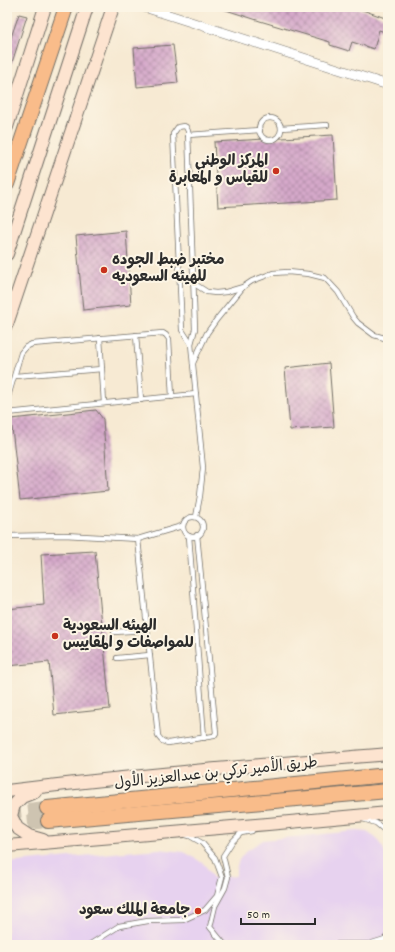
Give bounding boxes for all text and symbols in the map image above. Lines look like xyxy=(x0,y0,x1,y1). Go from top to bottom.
place label: المركز الوطني للقياس و المعابرة xyxy=(169,151,268,190)
marker: المركز الوطني للقياس و المعابرة xyxy=(271,166,281,176)
place label: مختبر ضبط الجوده للهيئه السعوديه xyxy=(112,250,224,289)
marker: مختبر ضبط الجوده للهيئه السعوديه xyxy=(99,265,109,275)
place label: الهيئه السعودية للمواصفات و المقاييس xyxy=(63,616,194,655)
marker: الهيئه السعودية للمواصفات و المقاييس xyxy=(50,631,60,641)
street label: طريق الأمير تركي بن عبدالعزيز الأول xyxy=(113,751,319,796)
place label: جامعة الملك سعود xyxy=(79,900,190,922)
scale bar xyxy=(241,900,315,926)
marker: جامعة الملك سعود xyxy=(193,906,203,916)
text: 50 m xyxy=(247,907,270,924)

